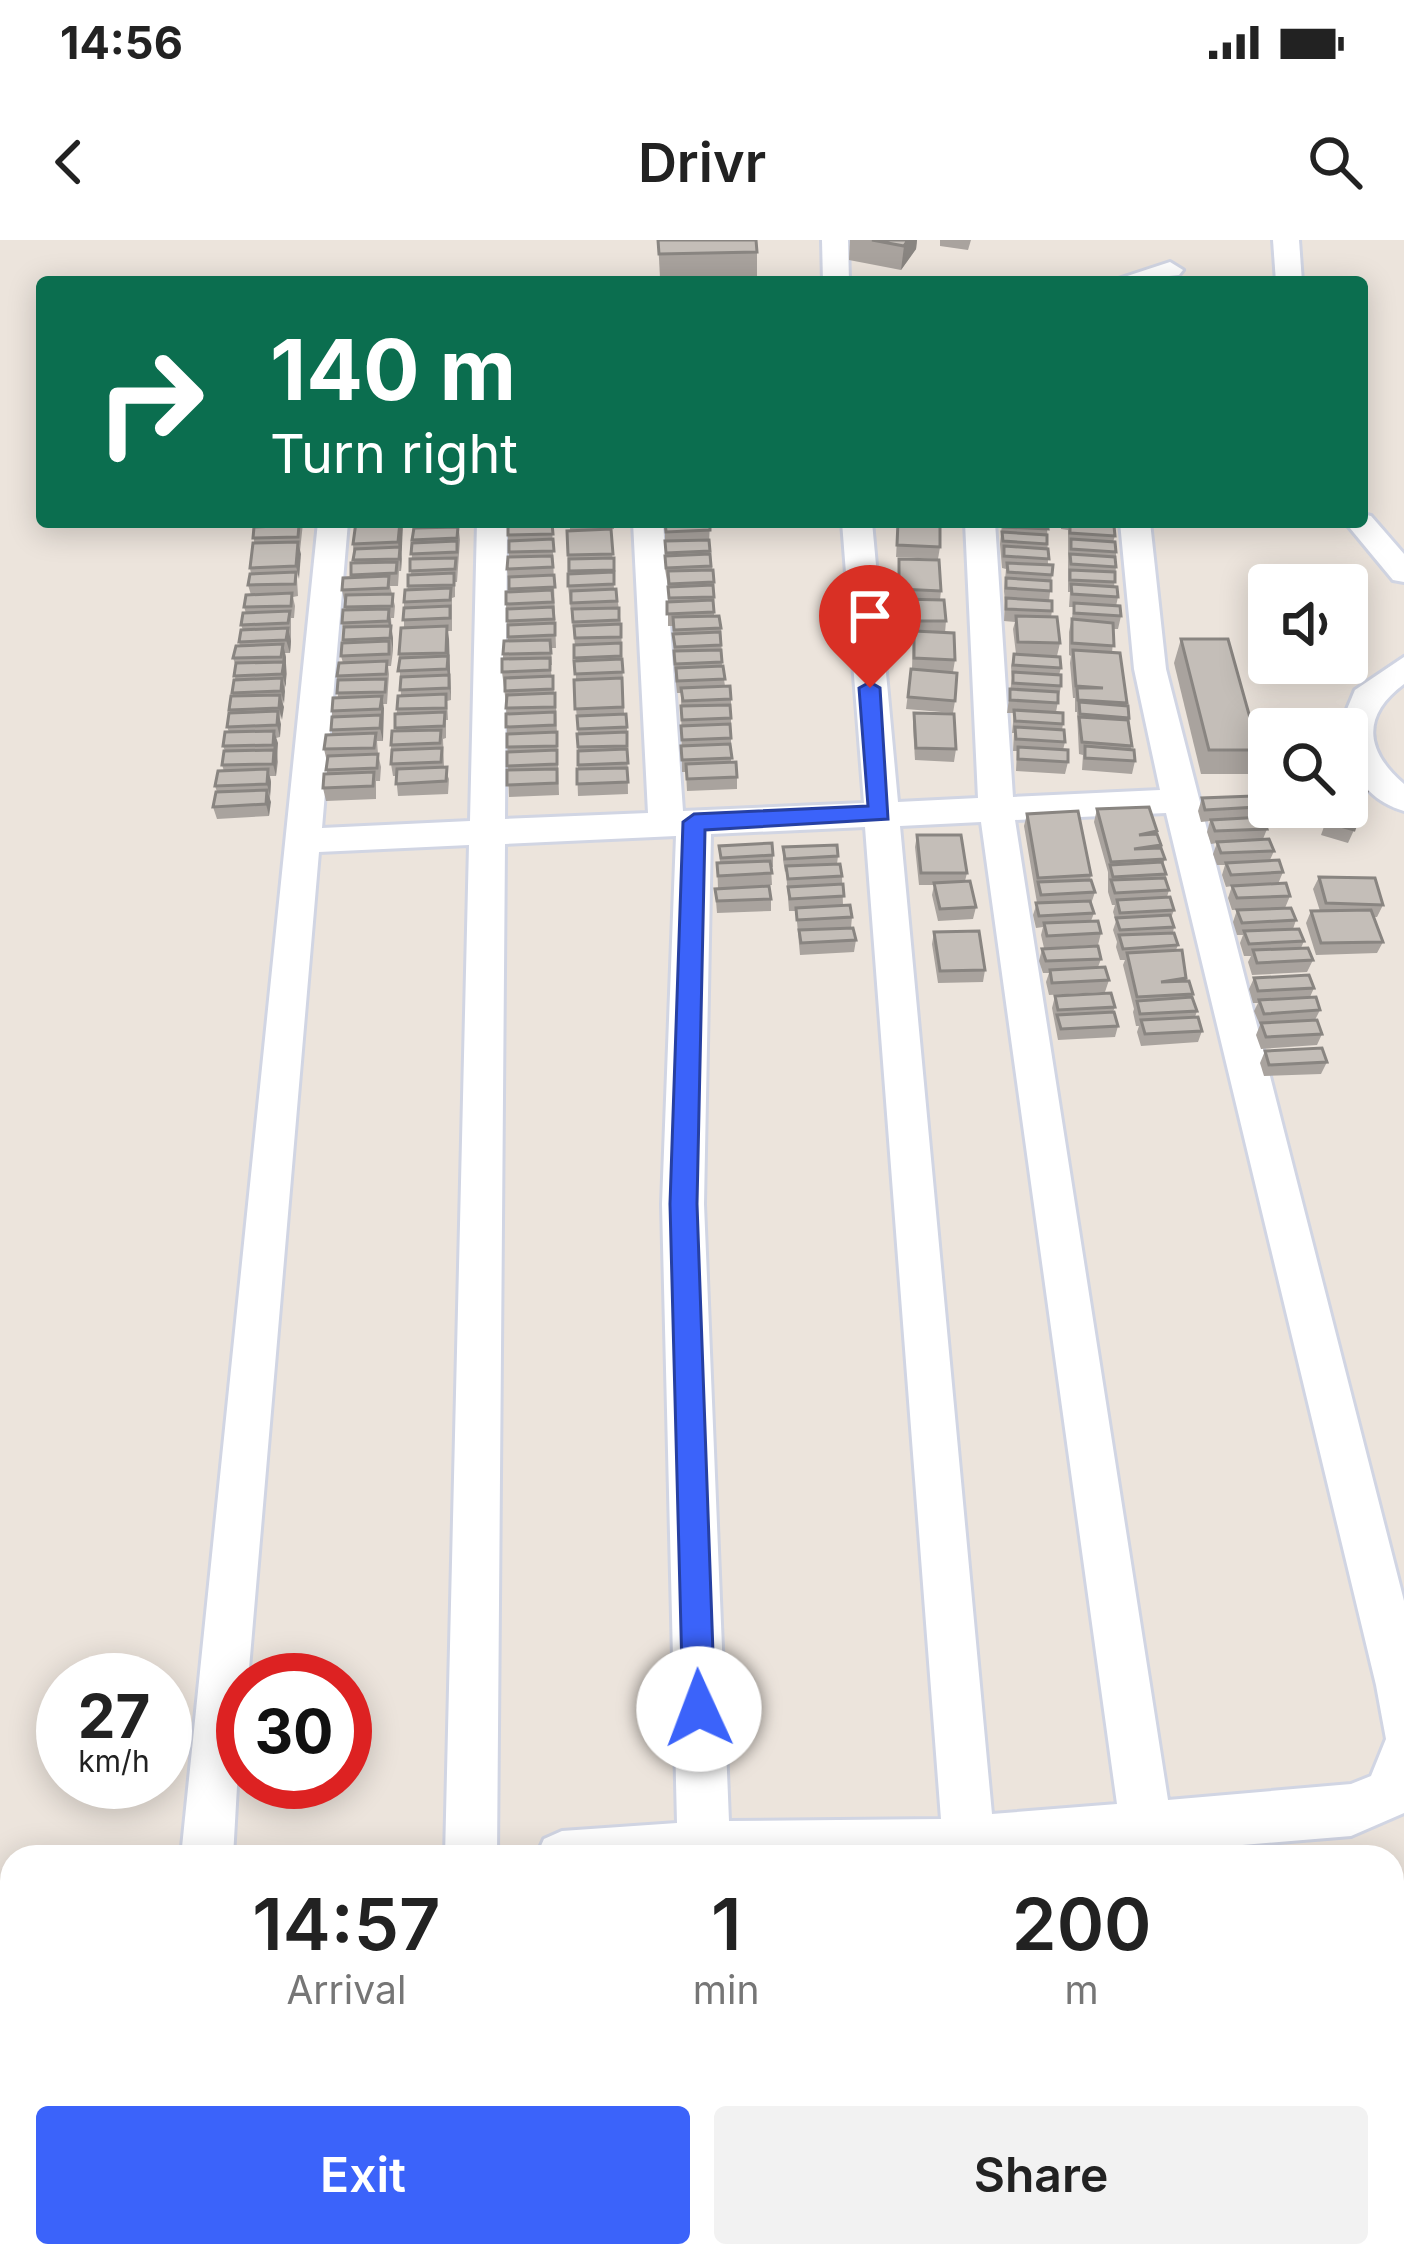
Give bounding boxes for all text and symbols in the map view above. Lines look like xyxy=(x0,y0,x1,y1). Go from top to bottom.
text: 14:56 xyxy=(60,15,183,70)
icon: back xyxy=(36,129,102,195)
icon: search xyxy=(1302,129,1368,195)
text: Drivr xyxy=(638,130,766,195)
text: 140 m xyxy=(270,319,516,420)
icon: right xyxy=(72,324,228,480)
text: Turn right xyxy=(270,421,518,486)
map controls xyxy=(1248,564,1368,828)
button: sound xyxy=(1248,564,1368,684)
pin xyxy=(819,565,921,688)
icon: arrive xyxy=(837,583,903,649)
button: search xyxy=(1248,708,1368,828)
position arrow xyxy=(636,1646,762,1772)
speed limit sign: 30 xyxy=(216,1653,372,1809)
text: 27 xyxy=(78,1680,150,1752)
text: km/h xyxy=(78,1743,150,1779)
text: 14:57 xyxy=(252,1880,440,1967)
text: 1 xyxy=(711,1880,741,1967)
text: 200 xyxy=(1012,1880,1152,1967)
text: Arrival xyxy=(286,1966,406,2013)
text: min xyxy=(693,1966,759,2013)
text: m xyxy=(1065,1966,1099,2013)
button: Exit xyxy=(36,2106,690,2244)
button: Share xyxy=(714,2106,1368,2244)

